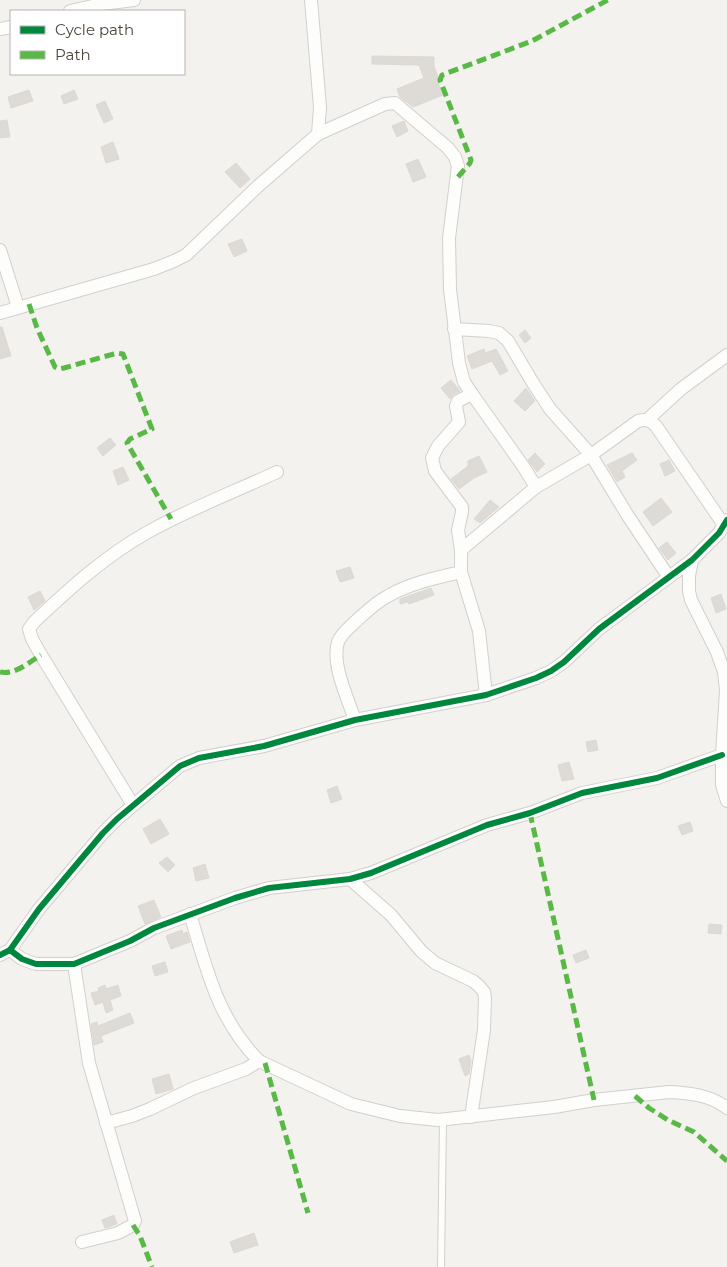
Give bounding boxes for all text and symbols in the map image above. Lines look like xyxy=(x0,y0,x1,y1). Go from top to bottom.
legend xyxy=(10,10,185,75)
text: Cycle path xyxy=(55,20,134,39)
text: Path xyxy=(55,45,91,64)

